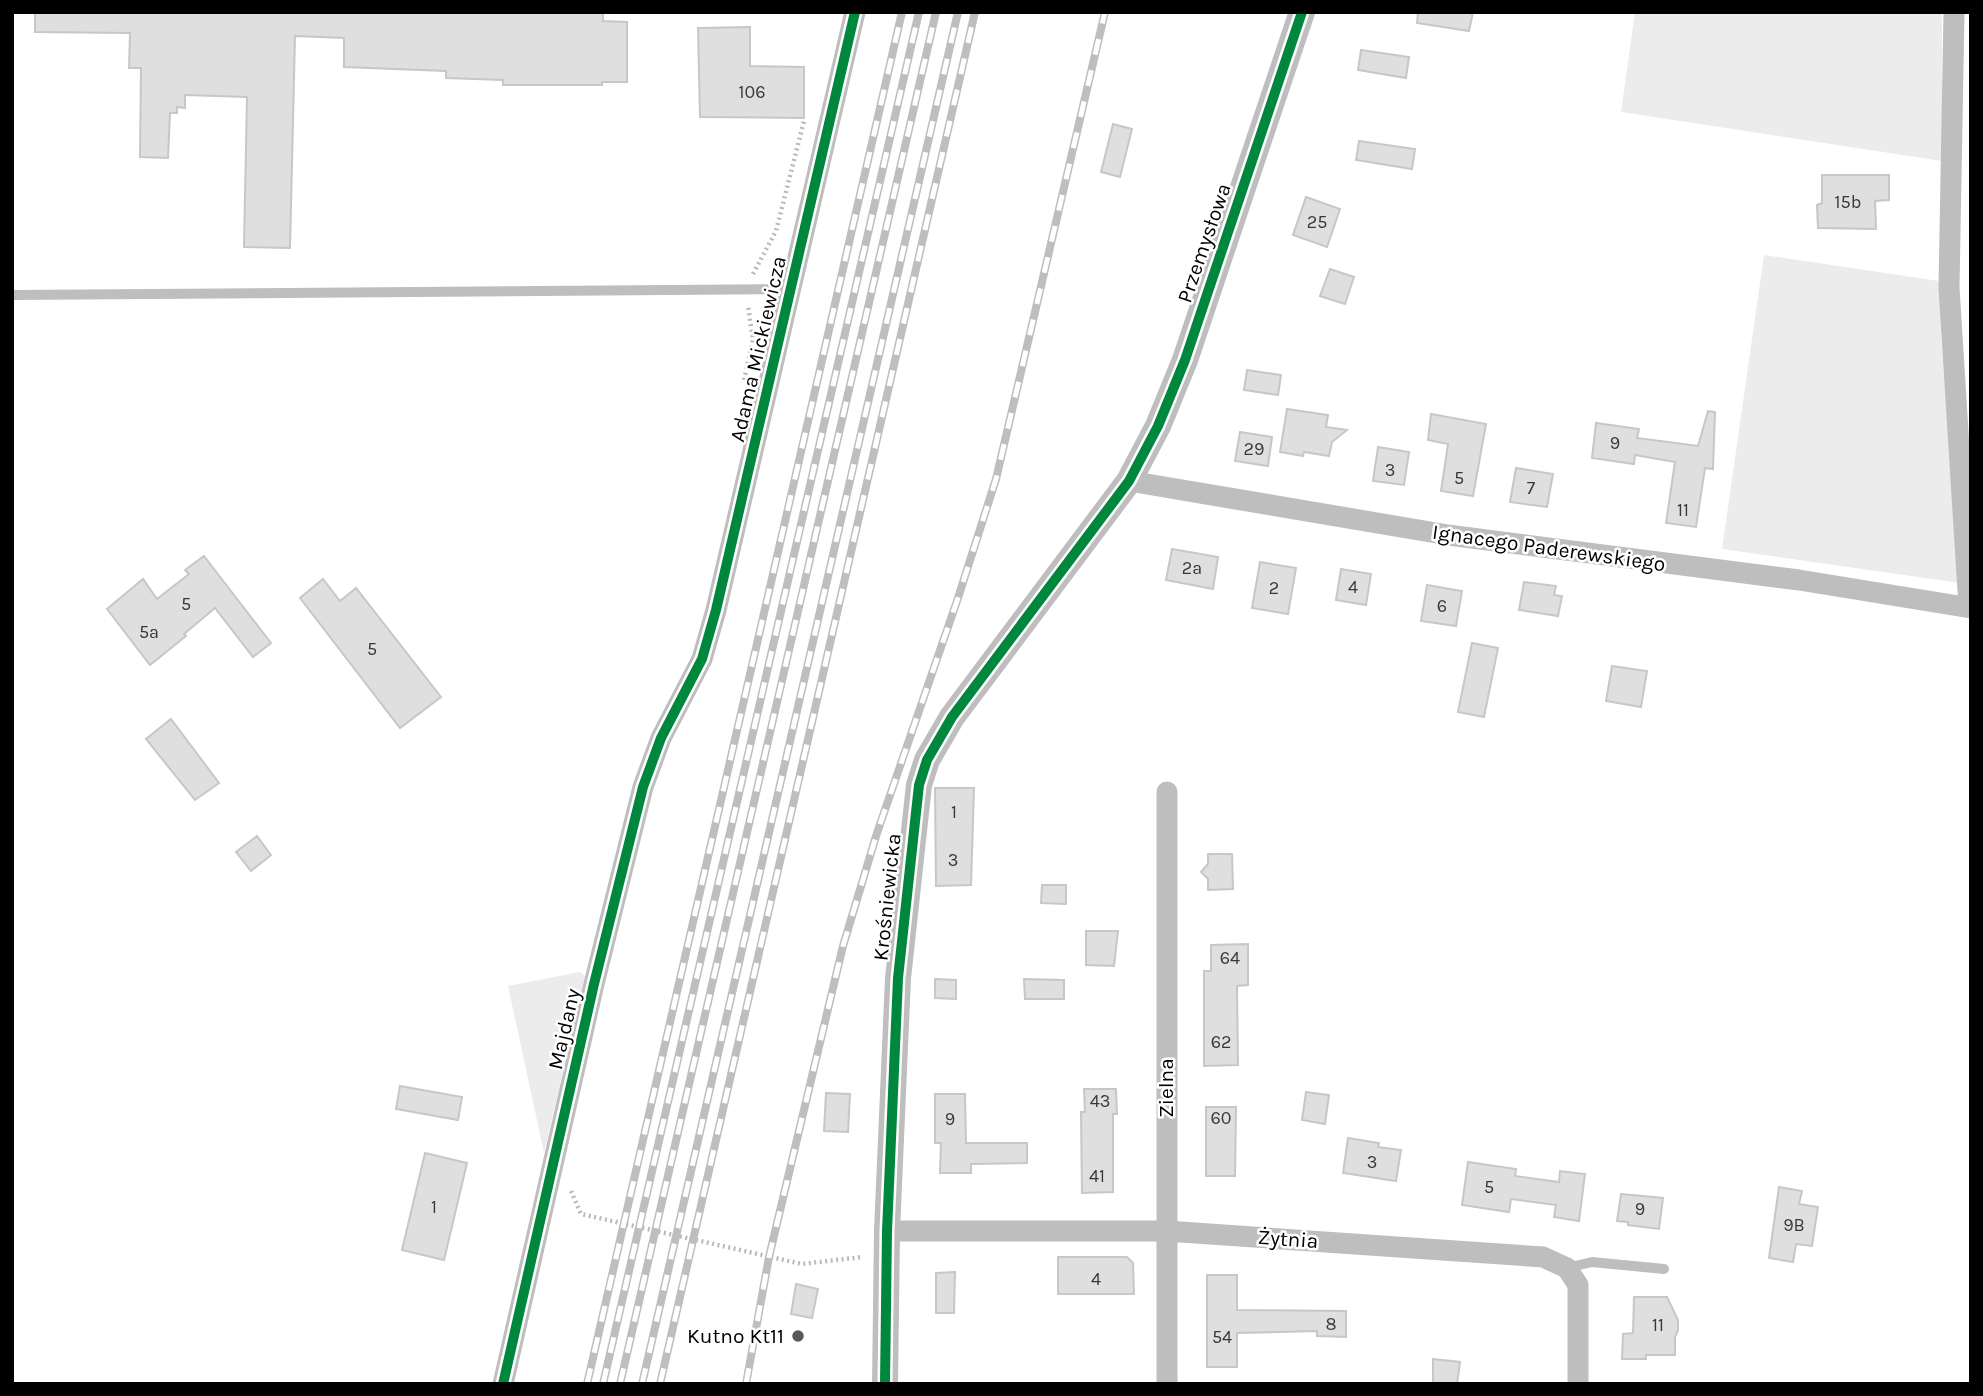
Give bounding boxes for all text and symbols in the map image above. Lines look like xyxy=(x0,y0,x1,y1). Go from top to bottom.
house number: 106 xyxy=(739,81,765,103)
street label: Przemysłowa xyxy=(1172,180,1236,306)
house number: 15b xyxy=(1835,191,1861,213)
house number: 25 xyxy=(1307,211,1327,233)
street label: Adama Mickiewicza xyxy=(725,254,791,444)
house number: 9 xyxy=(1610,432,1620,454)
house number: 29 xyxy=(1244,438,1264,460)
house number: 3 xyxy=(1385,459,1395,481)
house number: 5 xyxy=(1454,467,1464,489)
house number: 7 xyxy=(1527,477,1536,499)
house number: 11 xyxy=(1677,499,1689,521)
street label: Ignacego Paderewskiego xyxy=(1431,520,1667,576)
house number: 2a xyxy=(1182,557,1202,579)
house number: 4 xyxy=(1348,576,1358,598)
house number: 2 xyxy=(1269,577,1279,599)
house number: 5 xyxy=(181,593,191,615)
house number: 6 xyxy=(1437,595,1447,617)
house number: 5a xyxy=(139,621,159,643)
house number: 5 xyxy=(367,638,377,660)
house number: 1 xyxy=(951,801,957,823)
street label: Krośniewicka xyxy=(868,832,906,962)
house number: 3 xyxy=(948,849,958,871)
house number: 64 xyxy=(1220,947,1240,969)
street label: Majdany xyxy=(543,986,585,1072)
house number: 62 xyxy=(1211,1031,1231,1053)
street label: Zielna xyxy=(1154,1058,1178,1118)
house number: 43 xyxy=(1090,1090,1110,1112)
house number: 60 xyxy=(1211,1107,1232,1129)
house number: 9 xyxy=(945,1108,955,1130)
house number: 3 xyxy=(1367,1151,1377,1173)
house number: 41 xyxy=(1089,1165,1105,1187)
house number: 5 xyxy=(1484,1176,1494,1198)
house number: 1 xyxy=(431,1196,437,1218)
house number: 9 xyxy=(1635,1198,1645,1220)
house number: 9B xyxy=(1783,1214,1805,1236)
street label: Żytnia xyxy=(1257,1225,1319,1253)
house number: 4 xyxy=(1091,1268,1101,1290)
house number: 8 xyxy=(1325,1313,1337,1335)
house number: 11 xyxy=(1652,1314,1664,1336)
place label: Kutno Kt11 xyxy=(687,1324,784,1348)
house number: 54 xyxy=(1212,1326,1232,1348)
marker: Kutno Kt11 xyxy=(790,1328,806,1344)

